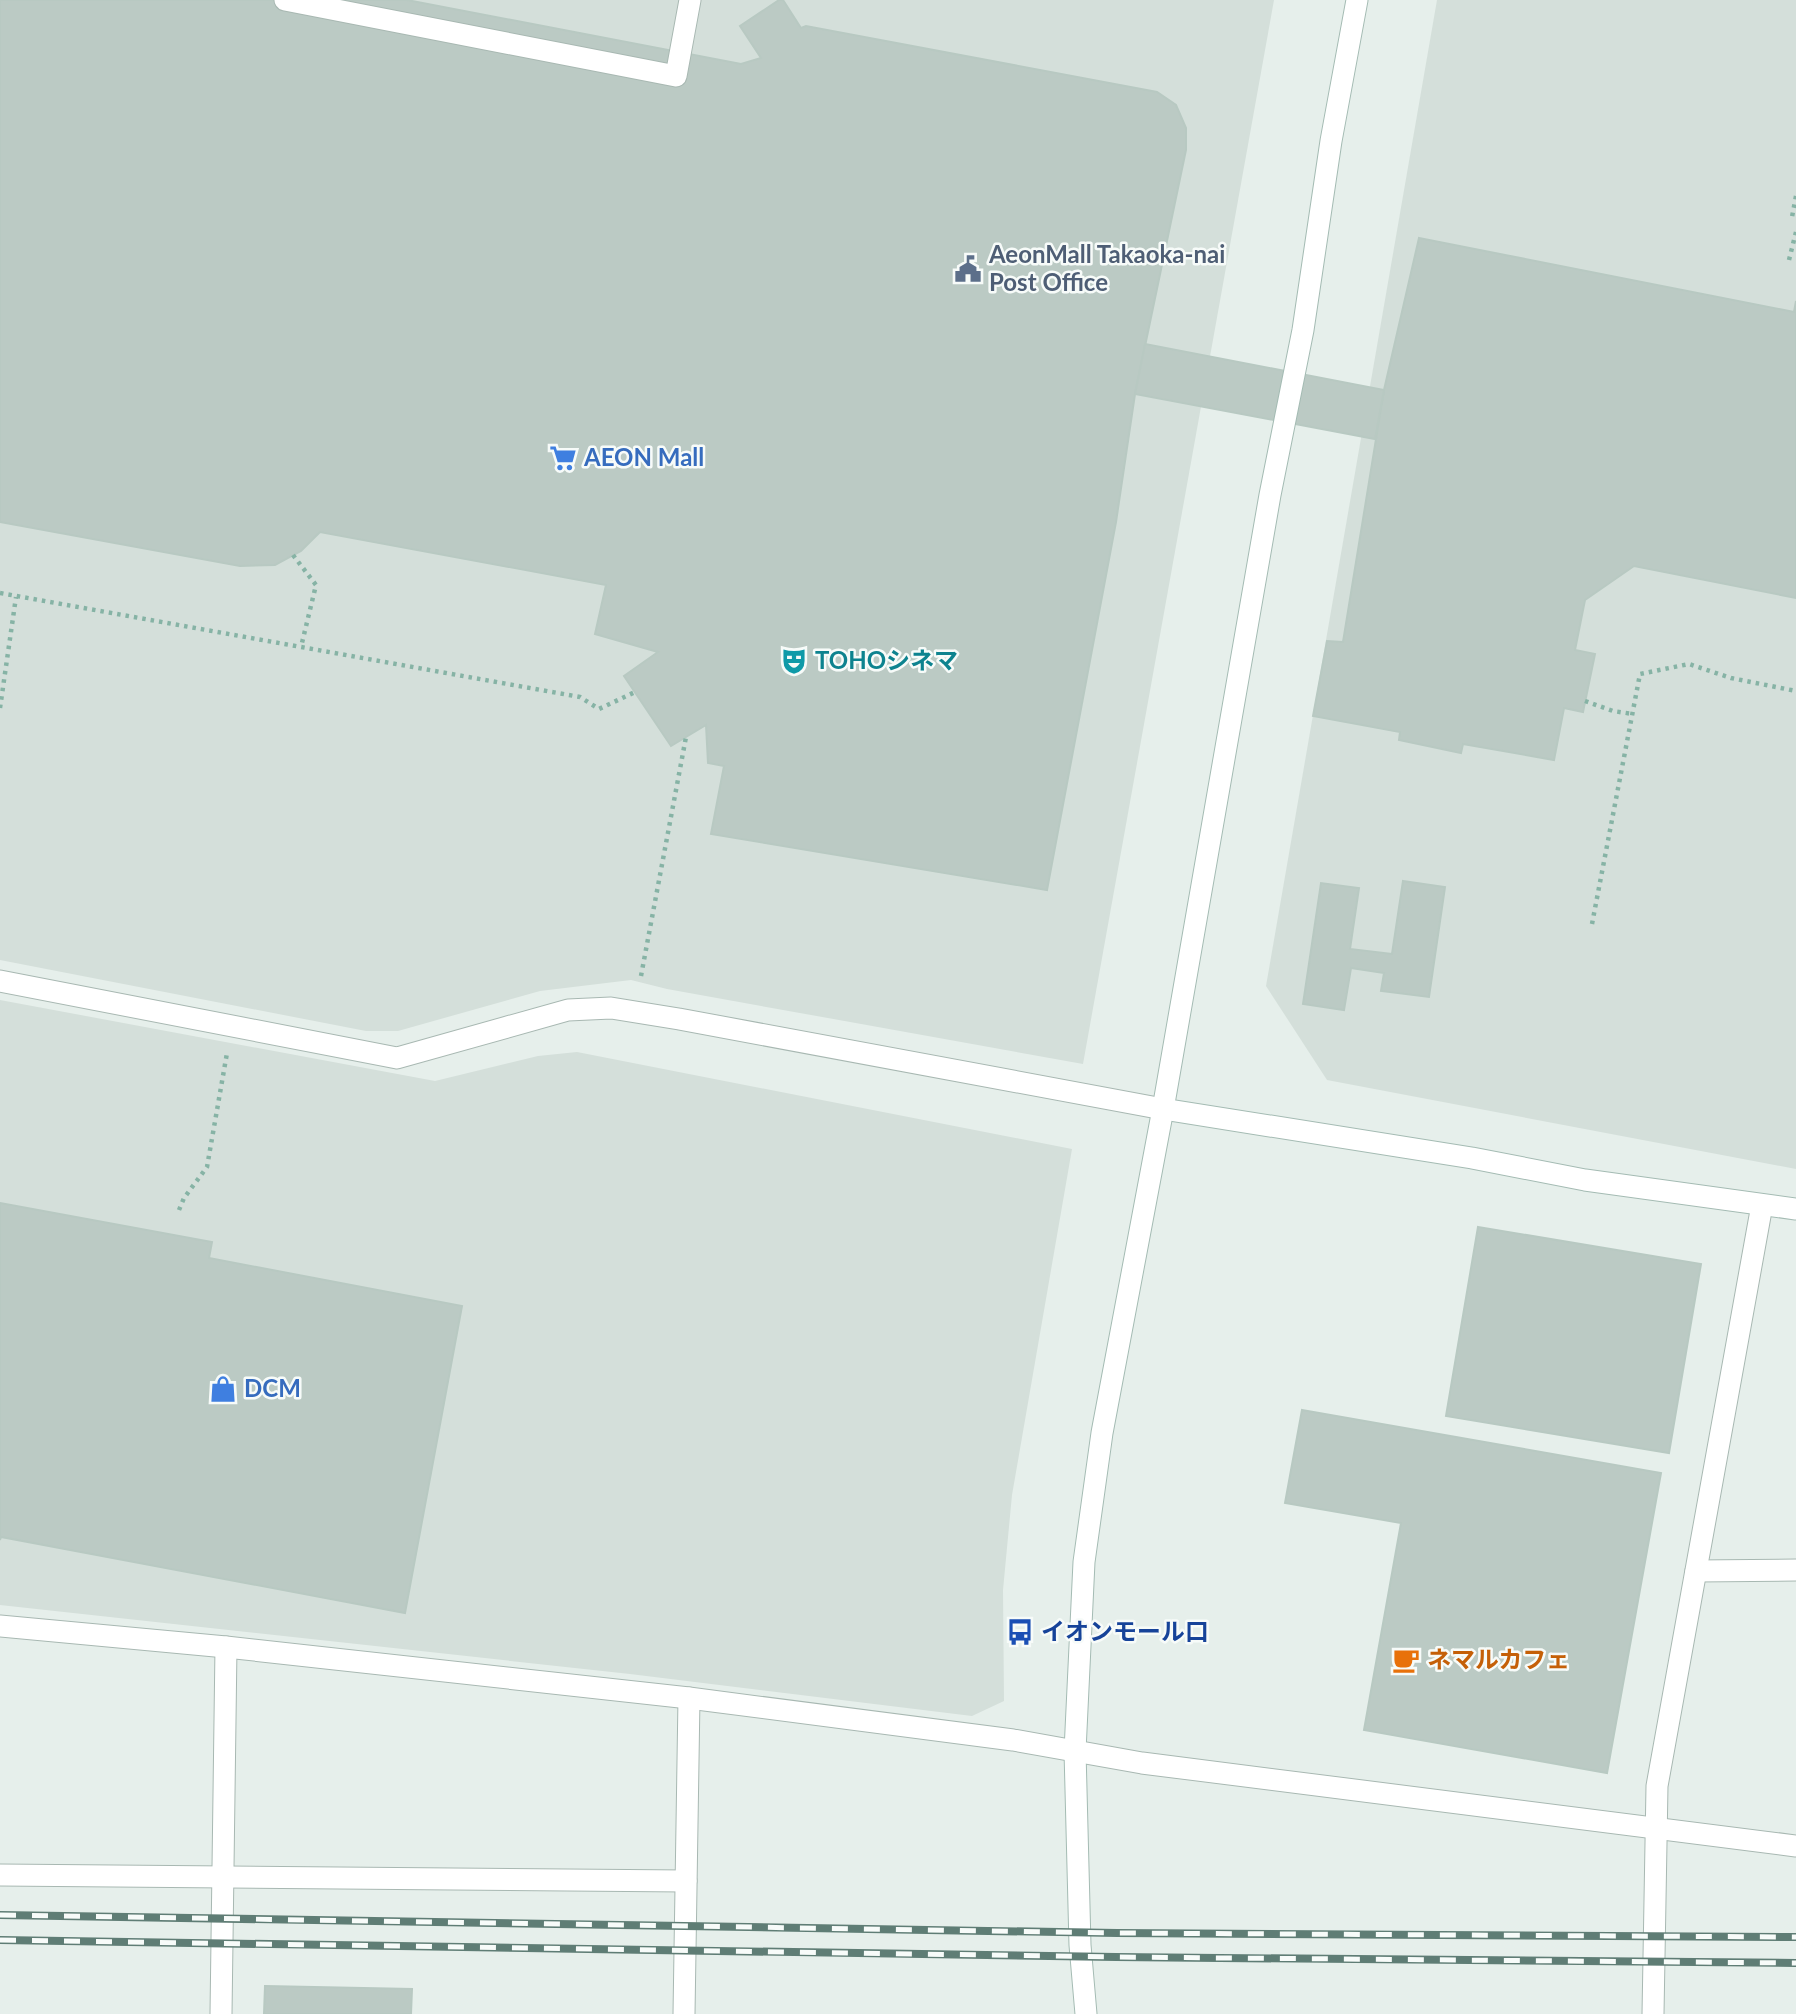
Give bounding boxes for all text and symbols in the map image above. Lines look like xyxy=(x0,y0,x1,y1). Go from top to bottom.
place label: AeonMall Takaoka-nai Post Office xyxy=(988,239,1225,296)
public building icon: AeonMall Takaoka-nai Post Office xyxy=(953,254,983,284)
place label: AEON Mall xyxy=(583,442,704,471)
supermarket icon: AEON Mall xyxy=(548,443,578,473)
place label: TOHOシネマ xyxy=(815,645,958,674)
theatre icon: TOHOシネマ xyxy=(779,646,809,676)
place label: DCM xyxy=(244,1373,301,1402)
shop icon: DCM xyxy=(208,1374,238,1404)
place label: イオンモール口 xyxy=(1041,1616,1209,1645)
bus stop icon: イオンモール口 xyxy=(1005,1617,1035,1647)
place label: ネマルカフェ xyxy=(1427,1644,1570,1673)
cafe icon: ネマルカフェ xyxy=(1391,1645,1421,1675)

